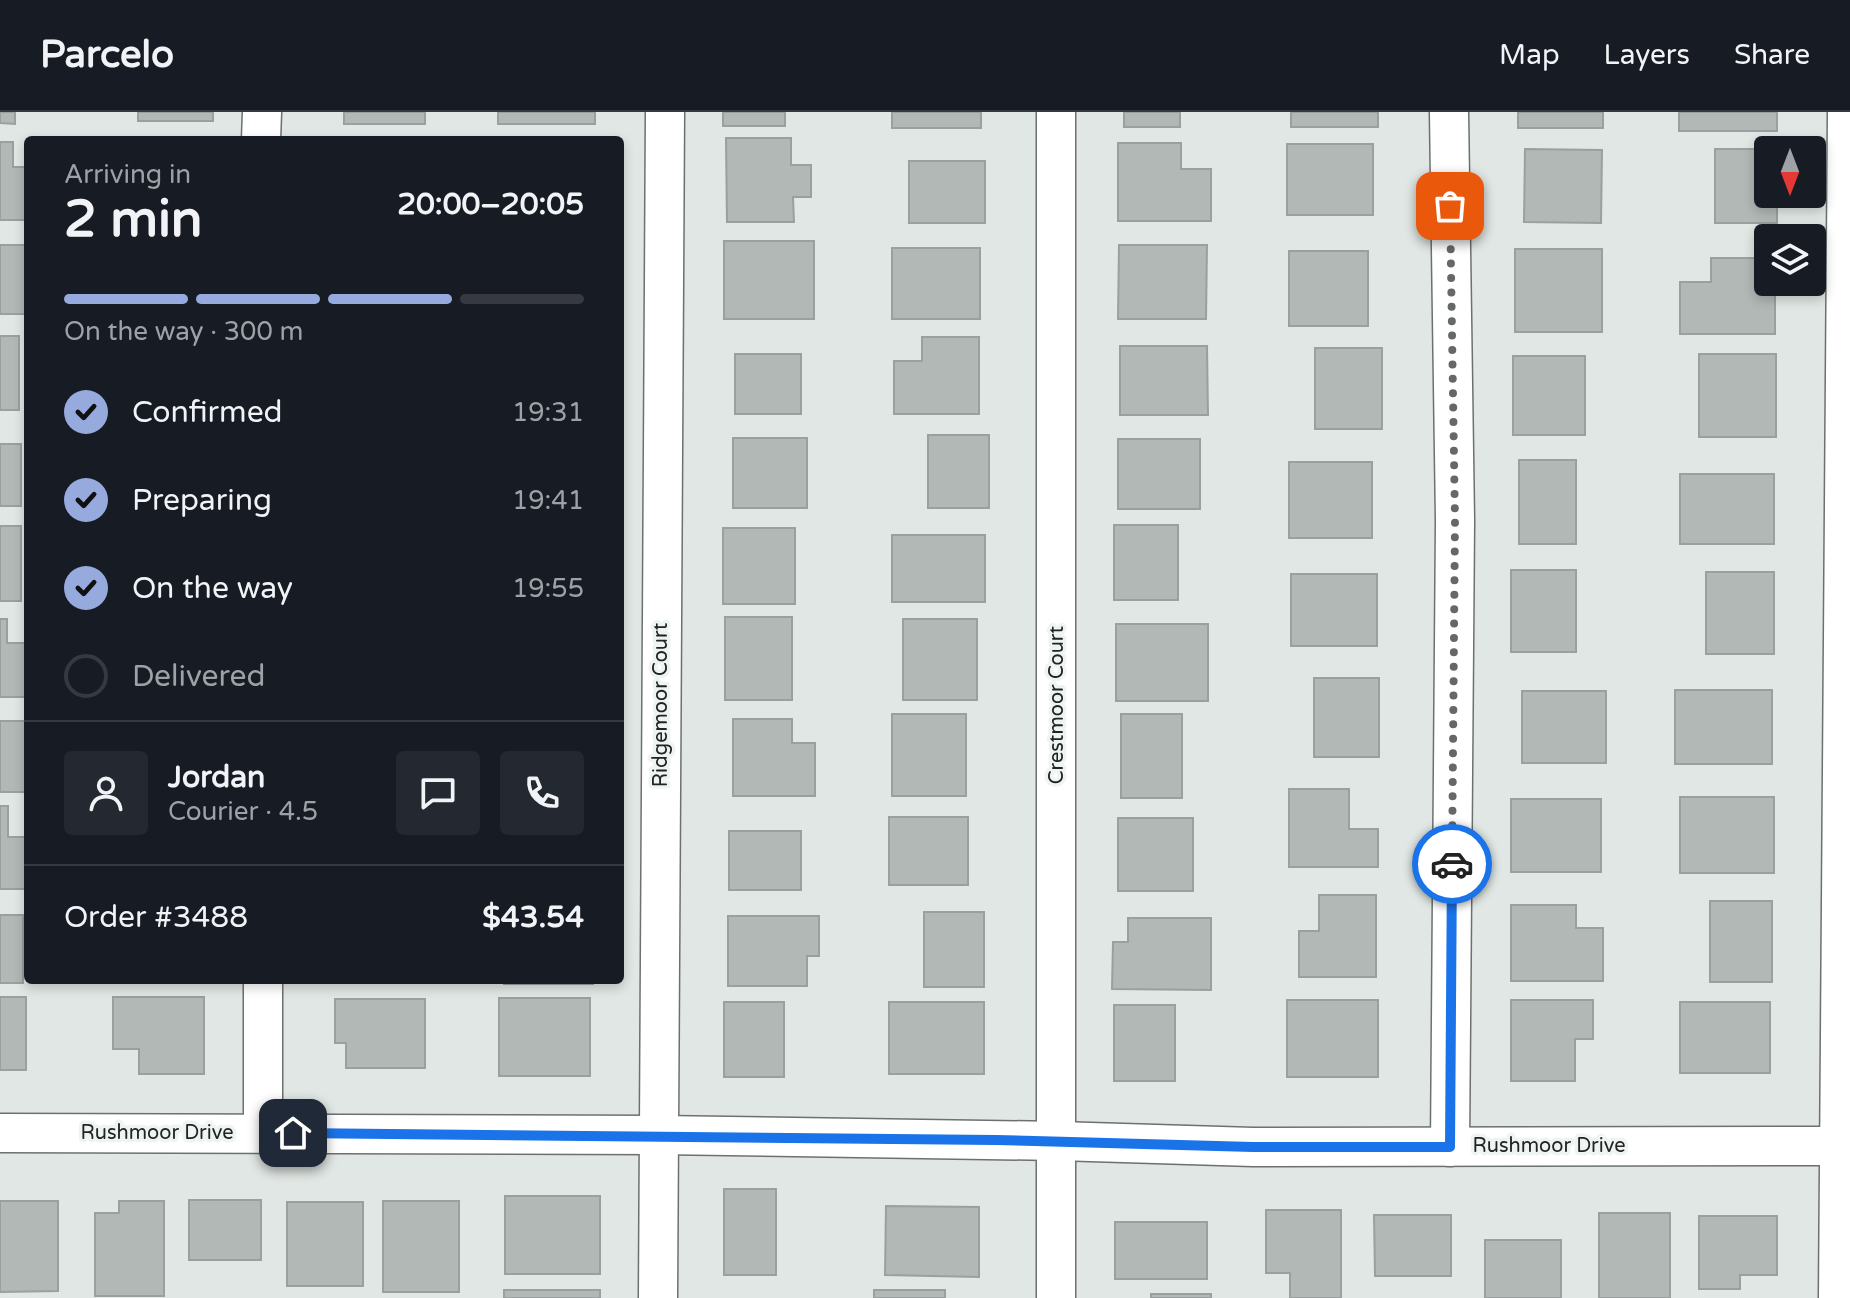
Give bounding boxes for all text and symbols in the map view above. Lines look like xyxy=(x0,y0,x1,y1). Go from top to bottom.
text: Parcelo xyxy=(40,32,174,78)
text: Map xyxy=(1499,38,1560,72)
text: Layers xyxy=(1604,38,1690,72)
text: Share xyxy=(1734,38,1810,72)
north arrow xyxy=(1754,136,1826,208)
map controls xyxy=(1754,136,1826,296)
text: Arriving in xyxy=(64,159,191,190)
pin xyxy=(1416,172,1484,240)
icon: bag xyxy=(1428,184,1472,228)
text: 20:00–20:05 xyxy=(397,186,584,223)
text: 2 min xyxy=(64,188,203,251)
button: layers xyxy=(1754,224,1826,296)
text: On the way · 300 m xyxy=(64,316,303,347)
icon: check xyxy=(64,390,108,434)
text: Confirmed xyxy=(132,394,283,431)
text: 19:31 xyxy=(512,397,584,428)
icon: check xyxy=(64,478,108,522)
text: Preparing xyxy=(132,482,272,519)
text: 19:41 xyxy=(512,485,584,516)
icon: check xyxy=(64,566,108,610)
text: On the way xyxy=(132,570,293,607)
text: 19:55 xyxy=(512,573,584,604)
street label: Ridgemoor Court xyxy=(649,622,673,787)
street label: Crestmoor Court xyxy=(1045,625,1069,784)
text: Delivered xyxy=(132,658,266,695)
button: person xyxy=(64,751,148,835)
button: chat xyxy=(396,751,480,835)
button: phone xyxy=(500,751,584,835)
text: Jordan xyxy=(168,759,265,796)
text: Courier · 4.5 xyxy=(168,796,318,827)
courier xyxy=(1412,824,1492,904)
icon: car xyxy=(1430,842,1474,886)
text: Order #3488 xyxy=(64,899,248,936)
text: $43.54 xyxy=(482,899,584,936)
pin xyxy=(259,1099,327,1167)
icon: home xyxy=(271,1111,315,1155)
street label: Rushmoor Drive xyxy=(81,1121,234,1145)
street label: Rushmoor Drive xyxy=(1473,1134,1626,1158)

